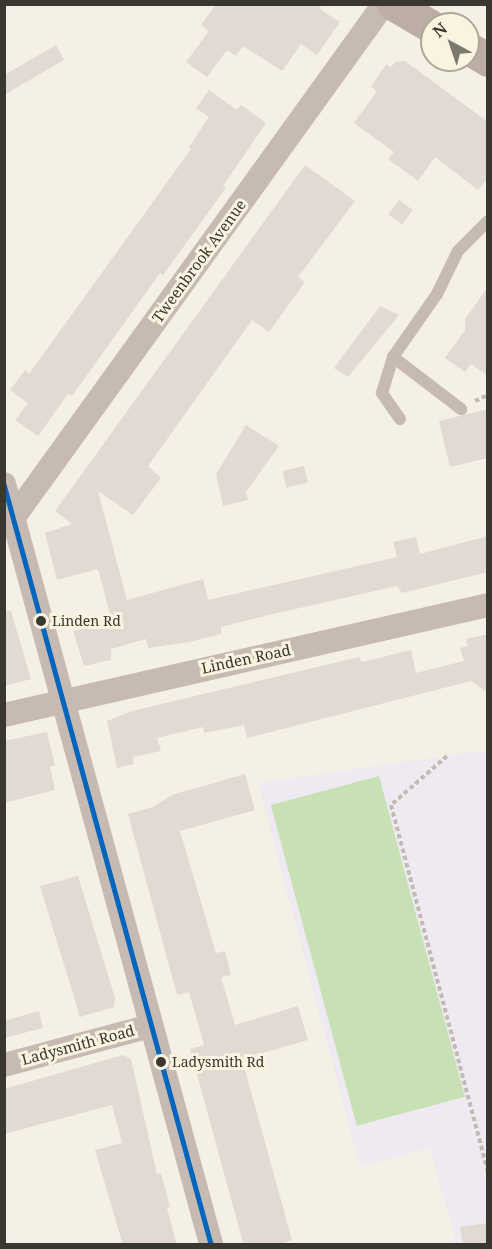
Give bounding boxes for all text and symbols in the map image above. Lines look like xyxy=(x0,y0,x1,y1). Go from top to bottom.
north arrow xyxy=(420,12,480,72)
text: N xyxy=(428,17,452,42)
street label: Tweenbrook Avenue xyxy=(148,196,250,326)
place label: Linden Rd xyxy=(52,613,121,629)
marker: Linden Rd xyxy=(35,615,47,627)
street label: Linden Road xyxy=(200,641,292,677)
street label: Ladysmith Road xyxy=(20,1021,136,1069)
place label: Ladysmith Rd xyxy=(172,1054,264,1070)
marker: Ladysmith Rd xyxy=(155,1056,167,1068)

